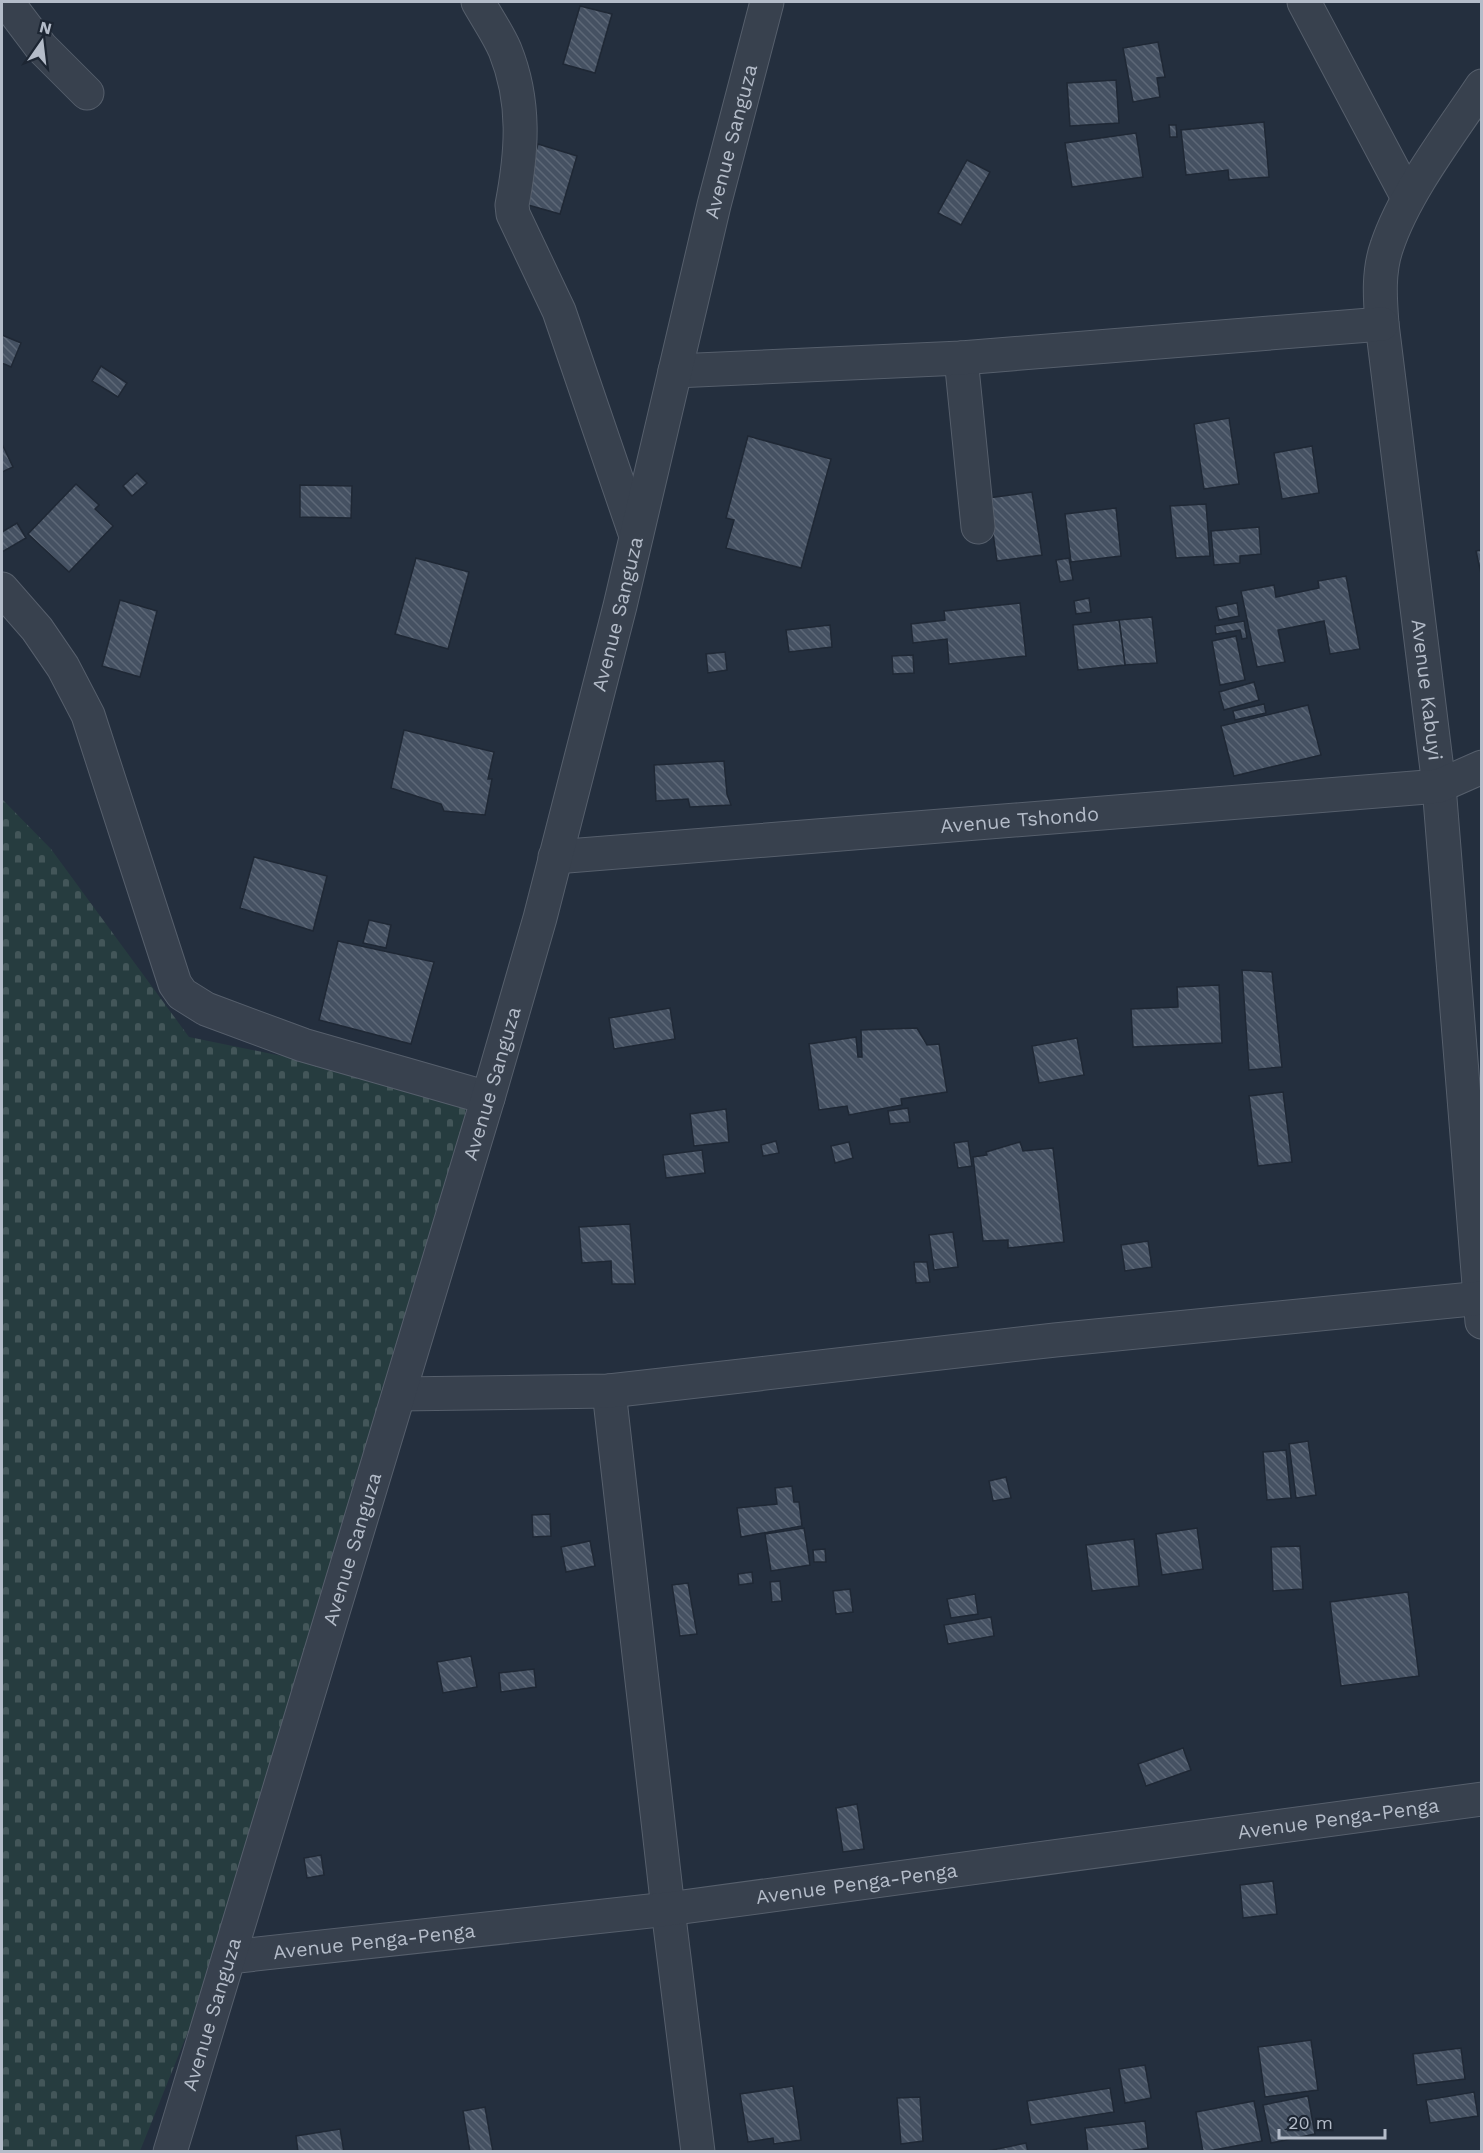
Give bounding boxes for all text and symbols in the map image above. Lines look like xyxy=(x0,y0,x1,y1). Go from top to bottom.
north arrow xyxy=(12,12,72,72)
text: N xyxy=(37,17,54,39)
street label: Avenue Sanguza xyxy=(699,61,762,221)
street label: Avenue Sanguza xyxy=(587,534,648,694)
street label: Avenue Kabuyi xyxy=(1407,618,1448,762)
street label: Avenue Tshondo xyxy=(939,801,1100,838)
street label: Avenue Sanguza xyxy=(458,1004,526,1163)
street label: Avenue Sanguza xyxy=(318,1469,386,1628)
street label: Avenue Penga-Penga xyxy=(1236,1793,1441,1844)
street label: Avenue Penga-Penga xyxy=(754,1858,959,1909)
street label: Avenue Penga-Penga xyxy=(272,1918,477,1964)
street label: Avenue Sanguza xyxy=(177,1935,246,2094)
scale bar xyxy=(1279,2102,1386,2140)
text: 20 m xyxy=(1288,2112,1333,2133)

